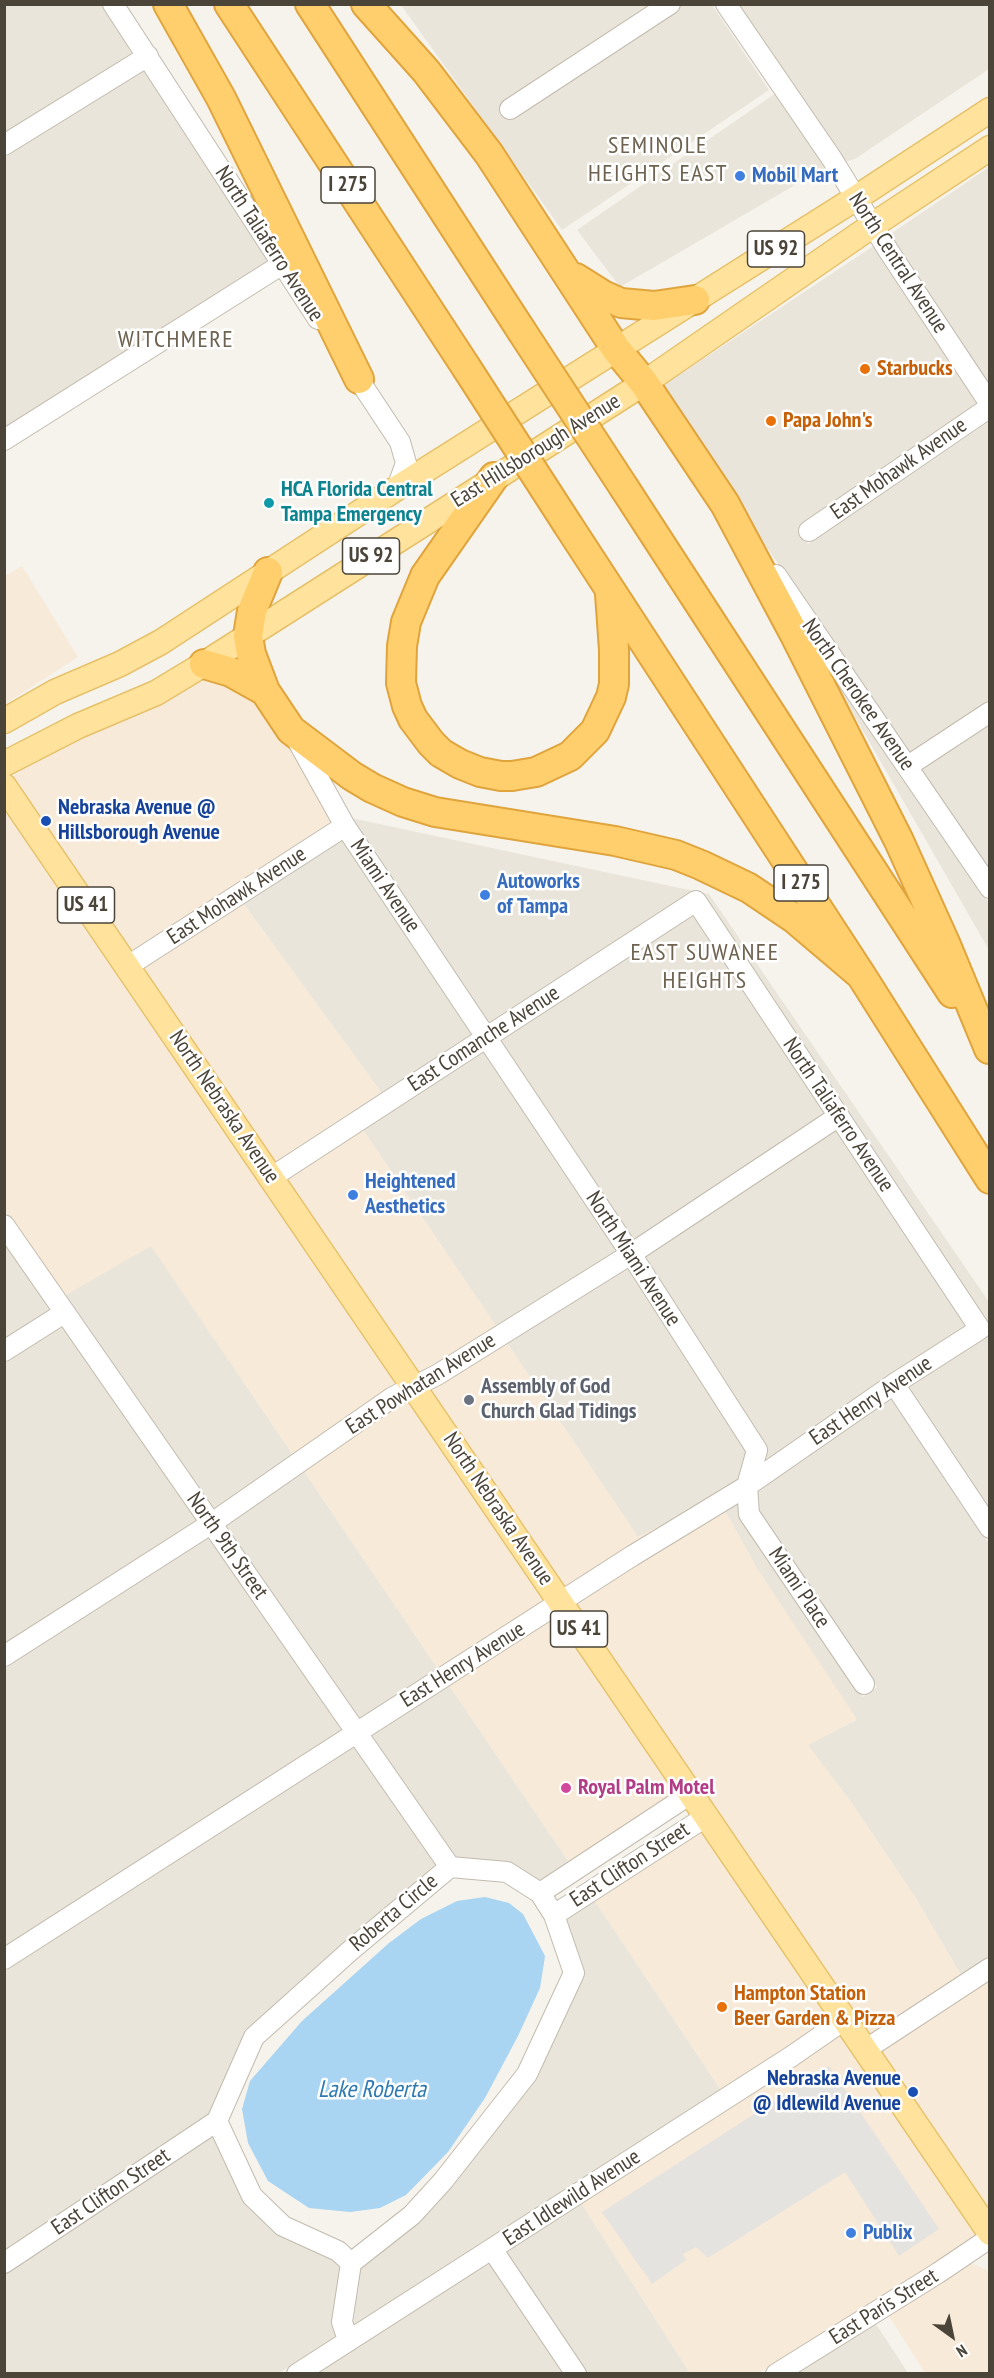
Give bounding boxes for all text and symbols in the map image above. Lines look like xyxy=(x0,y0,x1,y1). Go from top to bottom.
district label: SEMINOLE HEIGHTS EAST xyxy=(588,132,728,188)
street label: North Taliaferro Avenue xyxy=(209,161,329,327)
place label: Mobil Mart xyxy=(752,163,838,189)
road number: I 275 xyxy=(321,167,375,203)
marker: Mobil Mart xyxy=(733,169,747,183)
street label: North Central Avenue xyxy=(843,188,953,338)
road number: US 92 xyxy=(748,231,804,267)
district label: WITCHMERE xyxy=(118,326,234,354)
place label: Starbucks xyxy=(877,356,953,382)
marker: Starbucks xyxy=(858,362,872,376)
street label: East Hillsborough Avenue xyxy=(447,388,625,514)
place label: Papa John's xyxy=(783,408,873,434)
street label: East Mohawk Avenue xyxy=(826,412,972,526)
marker: Papa John's xyxy=(764,414,778,428)
place label: HCA Florida Central Tampa Emergency xyxy=(281,477,433,528)
marker: HCA Florida Central Tampa Emergency xyxy=(262,496,276,510)
road number: US 92 xyxy=(342,538,400,574)
street label: North Cherokee Avenue xyxy=(796,614,920,776)
place label: Nebraska Avenue @ Hillsborough Avenue xyxy=(58,795,220,846)
marker: Nebraska Avenue @ Hillsborough Avenue xyxy=(39,814,53,828)
street label: Miami Avenue xyxy=(344,834,426,938)
street label: East Mohawk Avenue xyxy=(163,841,311,951)
road number: I 275 xyxy=(774,865,828,901)
place label: Autoworks of Tampa xyxy=(497,869,580,920)
road number: US 41 xyxy=(58,887,115,923)
marker: Autoworks of Tampa xyxy=(478,888,492,902)
district label: EAST SUWANEE HEIGHTS xyxy=(631,939,779,995)
street label: East Comanche Avenue xyxy=(403,980,565,1098)
street label: North Nebraska Avenue xyxy=(163,1026,285,1188)
street label: North Taliaferro Avenue xyxy=(777,1033,899,1197)
place label: Heightened Aesthetics xyxy=(365,1169,456,1220)
street label: North Miami Avenue xyxy=(580,1187,686,1331)
marker: Heightened Aesthetics xyxy=(346,1188,360,1202)
street label: East Powhatan Avenue xyxy=(341,1327,501,1441)
street label: East Henry Avenue xyxy=(805,1350,937,1452)
place label: Assembly of God Church Glad Tidings xyxy=(481,1374,636,1426)
marker: Assembly of God Church Glad Tidings xyxy=(462,1393,476,1407)
street label: North Nebraska Avenue xyxy=(437,1428,559,1590)
street label: North 9th Street xyxy=(181,1488,273,1604)
street label: Miami Place xyxy=(762,1543,836,1633)
road number: US 41 xyxy=(550,1611,608,1647)
street label: East Henry Avenue xyxy=(396,1616,530,1714)
place label: Royal Palm Motel xyxy=(578,1775,715,1801)
marker: Royal Palm Motel xyxy=(559,1781,573,1795)
street label: East Clifton Street xyxy=(565,1817,695,1913)
street label: Roberta Circle xyxy=(345,1869,443,1957)
place label: Hampton Station Beer Garden & Pizza xyxy=(734,1981,895,2032)
marker: Hampton Station Beer Garden & Pizza xyxy=(715,2000,729,2014)
place label: Nebraska Avenue @ Idlewild Avenue xyxy=(752,2066,901,2118)
water label: Lake Roberta xyxy=(318,2076,426,2104)
marker: Nebraska Avenue @ Idlewild Avenue xyxy=(906,2085,920,2099)
street label: East Clifton Street xyxy=(47,2143,175,2241)
street label: East Idlewild Avenue xyxy=(499,2144,645,2252)
place label: Publix xyxy=(863,2220,912,2246)
marker: Publix xyxy=(844,2226,858,2240)
street label: East Paris Street xyxy=(825,2263,943,2351)
north arrow xyxy=(922,2306,982,2366)
text: N xyxy=(953,2340,971,2362)

